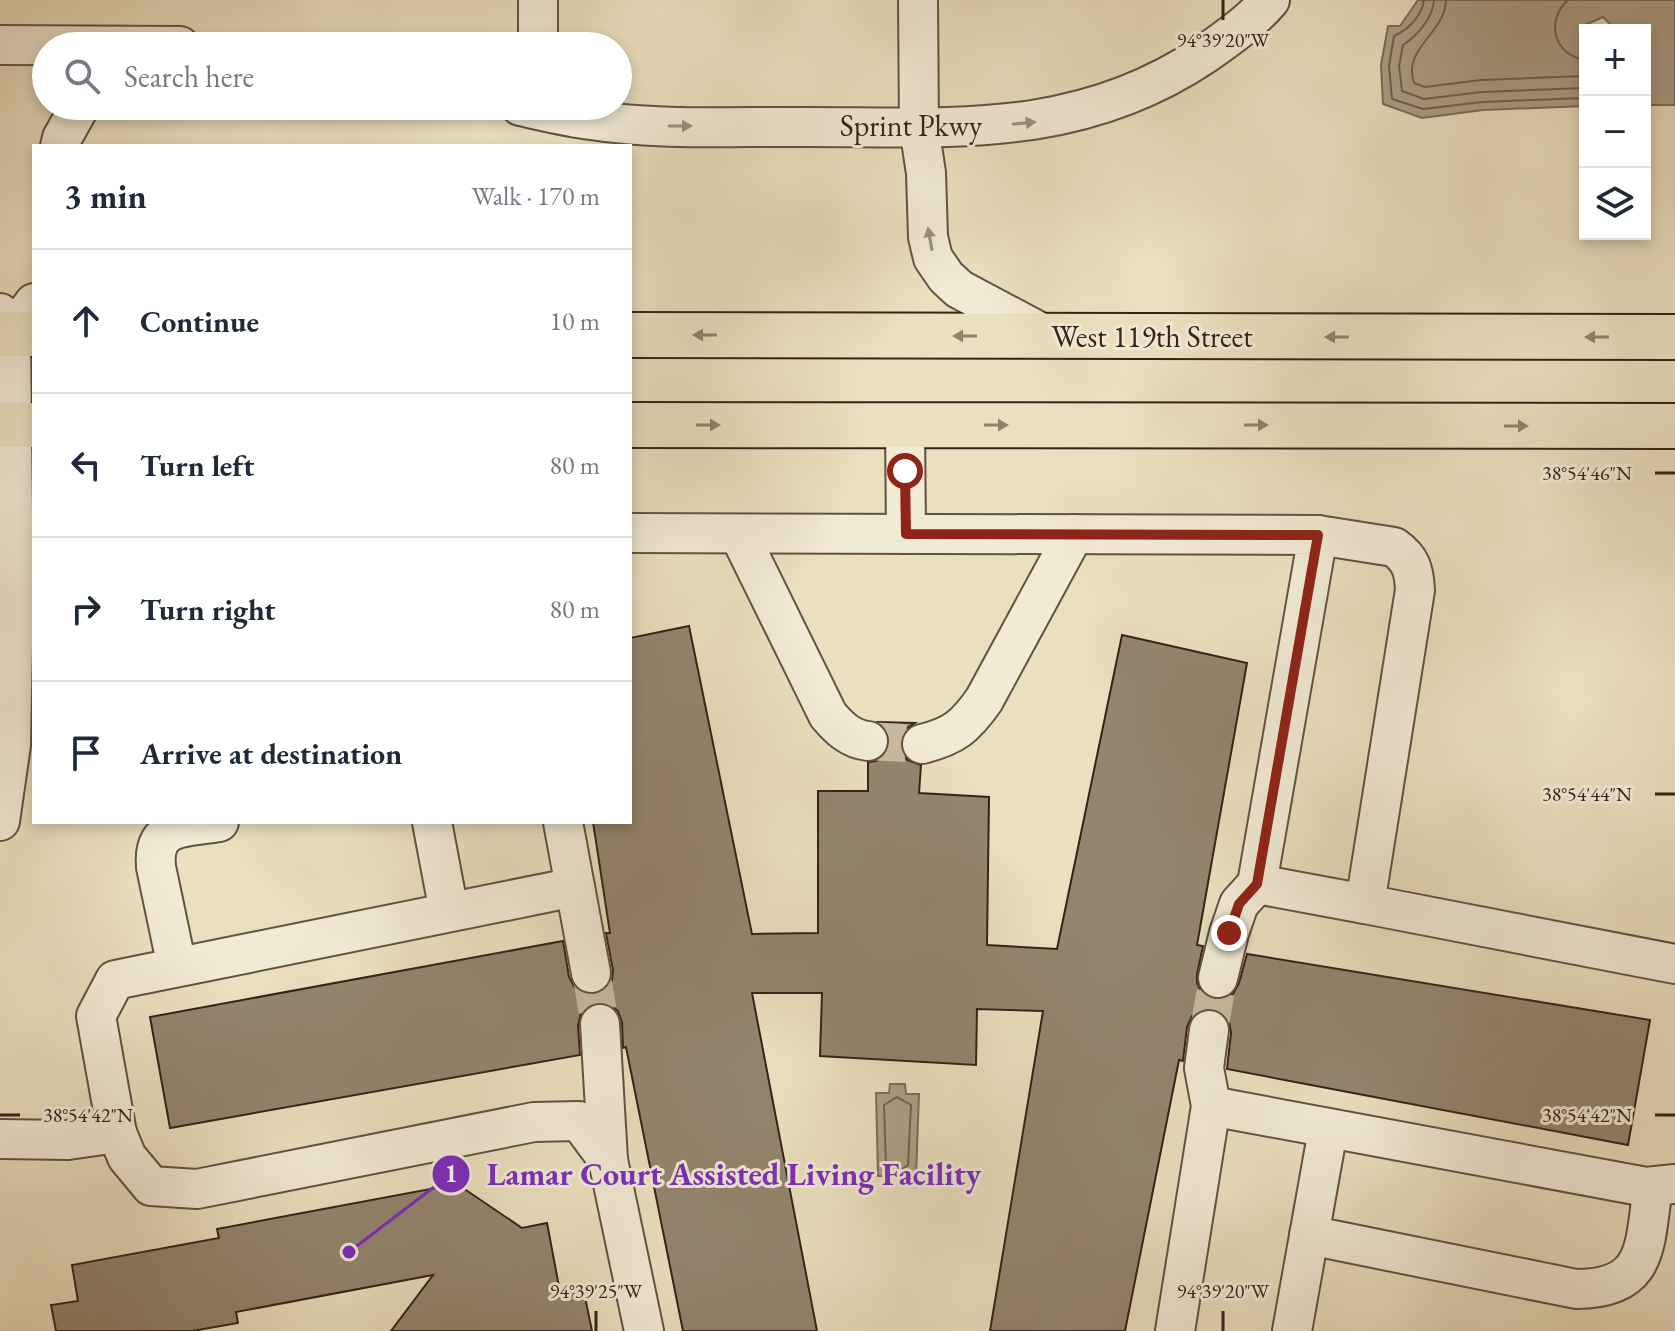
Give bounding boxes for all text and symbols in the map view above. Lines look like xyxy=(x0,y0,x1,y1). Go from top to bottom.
map controls xyxy=(1579,24,1651,240)
button: + xyxy=(1579,24,1651,96)
text: 94°39'20"W xyxy=(1177,27,1270,53)
search box xyxy=(32,32,632,120)
icon: search xyxy=(60,54,104,98)
text: Search here xyxy=(124,57,254,96)
button: − xyxy=(1579,96,1651,168)
street label: Sprint Pkwy xyxy=(840,106,983,145)
one-way arrow xyxy=(1012,116,1037,129)
one-way arrow xyxy=(668,120,693,132)
button: layers xyxy=(1579,168,1651,240)
text: 3 min xyxy=(64,174,147,218)
text: Walk · 170 m xyxy=(472,179,600,213)
one-way arrow xyxy=(923,226,935,251)
icon: ahead xyxy=(64,299,108,343)
text: Continue xyxy=(140,302,259,341)
text: 10 m xyxy=(550,304,600,338)
street label: West 119th Street xyxy=(1051,317,1253,356)
one-way arrow xyxy=(692,329,717,341)
one-way arrow xyxy=(952,330,977,342)
one-way arrow xyxy=(1324,331,1349,343)
one-way arrow xyxy=(1584,331,1609,343)
one-way arrow xyxy=(696,419,721,431)
one-way arrow xyxy=(984,419,1009,431)
one-way arrow xyxy=(1244,419,1269,431)
one-way arrow xyxy=(1504,420,1529,432)
icon: left xyxy=(64,443,108,487)
text: Turn left xyxy=(140,446,254,485)
text: 80 m xyxy=(550,448,600,482)
route start xyxy=(887,453,923,489)
text: 38°54'46"N xyxy=(1542,460,1632,486)
icon: right xyxy=(64,587,108,631)
text: Turn right xyxy=(140,590,276,629)
text: 80 m xyxy=(550,592,600,626)
icon: arrive xyxy=(64,731,108,775)
text: Arrive at destination xyxy=(140,734,402,773)
text: 38°54'44"N xyxy=(1542,781,1632,807)
route end xyxy=(1211,915,1247,951)
text: 38°54'42"N xyxy=(43,1102,133,1128)
text: 38°54'42"N xyxy=(1542,1102,1632,1128)
callout: Lamar Court Assisted Living Facility xyxy=(431,1146,998,1202)
text: Lamar Court Assisted Living Facility xyxy=(487,1153,982,1195)
text: 1 xyxy=(445,1158,457,1189)
text: 94°39'25"W xyxy=(550,1278,643,1304)
text: 94°39'20"W xyxy=(1177,1278,1270,1304)

